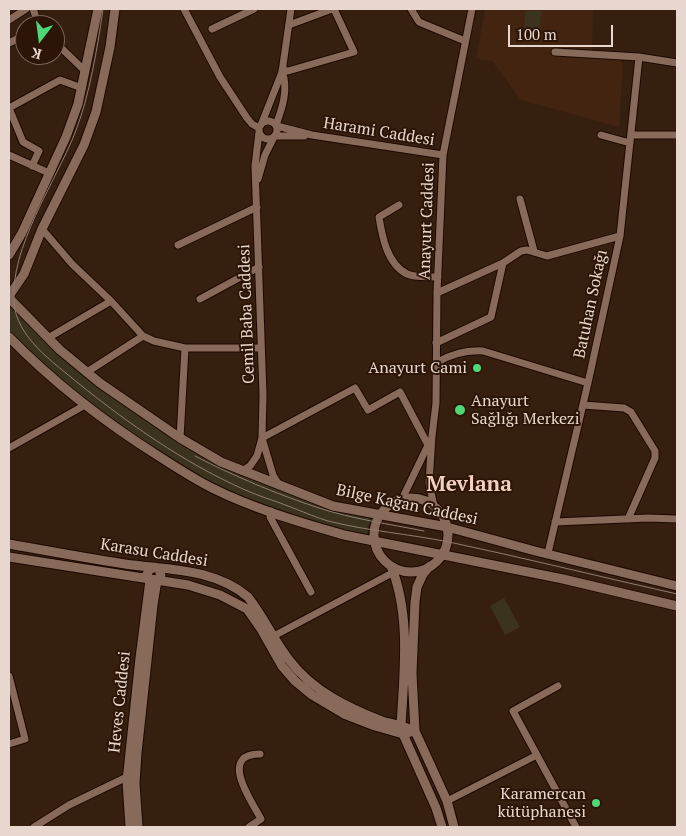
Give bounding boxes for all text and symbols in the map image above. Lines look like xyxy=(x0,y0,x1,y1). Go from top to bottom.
north arrow xyxy=(15,15,65,65)
scale bar xyxy=(511,15,616,47)
text: 100 m xyxy=(516,24,557,44)
text: K xyxy=(29,44,44,64)
street label: Harami Caddesi xyxy=(322,114,436,150)
street label: Anayurt Caddesi xyxy=(415,162,439,280)
street label: Cemil Baba Caddesi xyxy=(235,244,259,384)
street label: Batuhan Sokağı xyxy=(570,248,612,360)
place label: Anayurt Cami xyxy=(368,358,467,378)
marker: Anayurt Cami xyxy=(471,362,483,374)
place label: Anayurt Sağlığı Merkezi xyxy=(471,391,579,429)
marker: Anayurt Sağlığı Merkezi xyxy=(453,403,467,417)
district label: Mevlana xyxy=(426,472,512,498)
street label: Bilge Kağan Caddesi xyxy=(335,481,479,529)
street label: Karasu Caddesi xyxy=(99,535,209,571)
street label: Heves Caddesi xyxy=(105,650,135,754)
place label: Karamercan kütüphanesi xyxy=(498,784,586,822)
marker: Karamercan kütüphanesi xyxy=(590,797,602,809)

